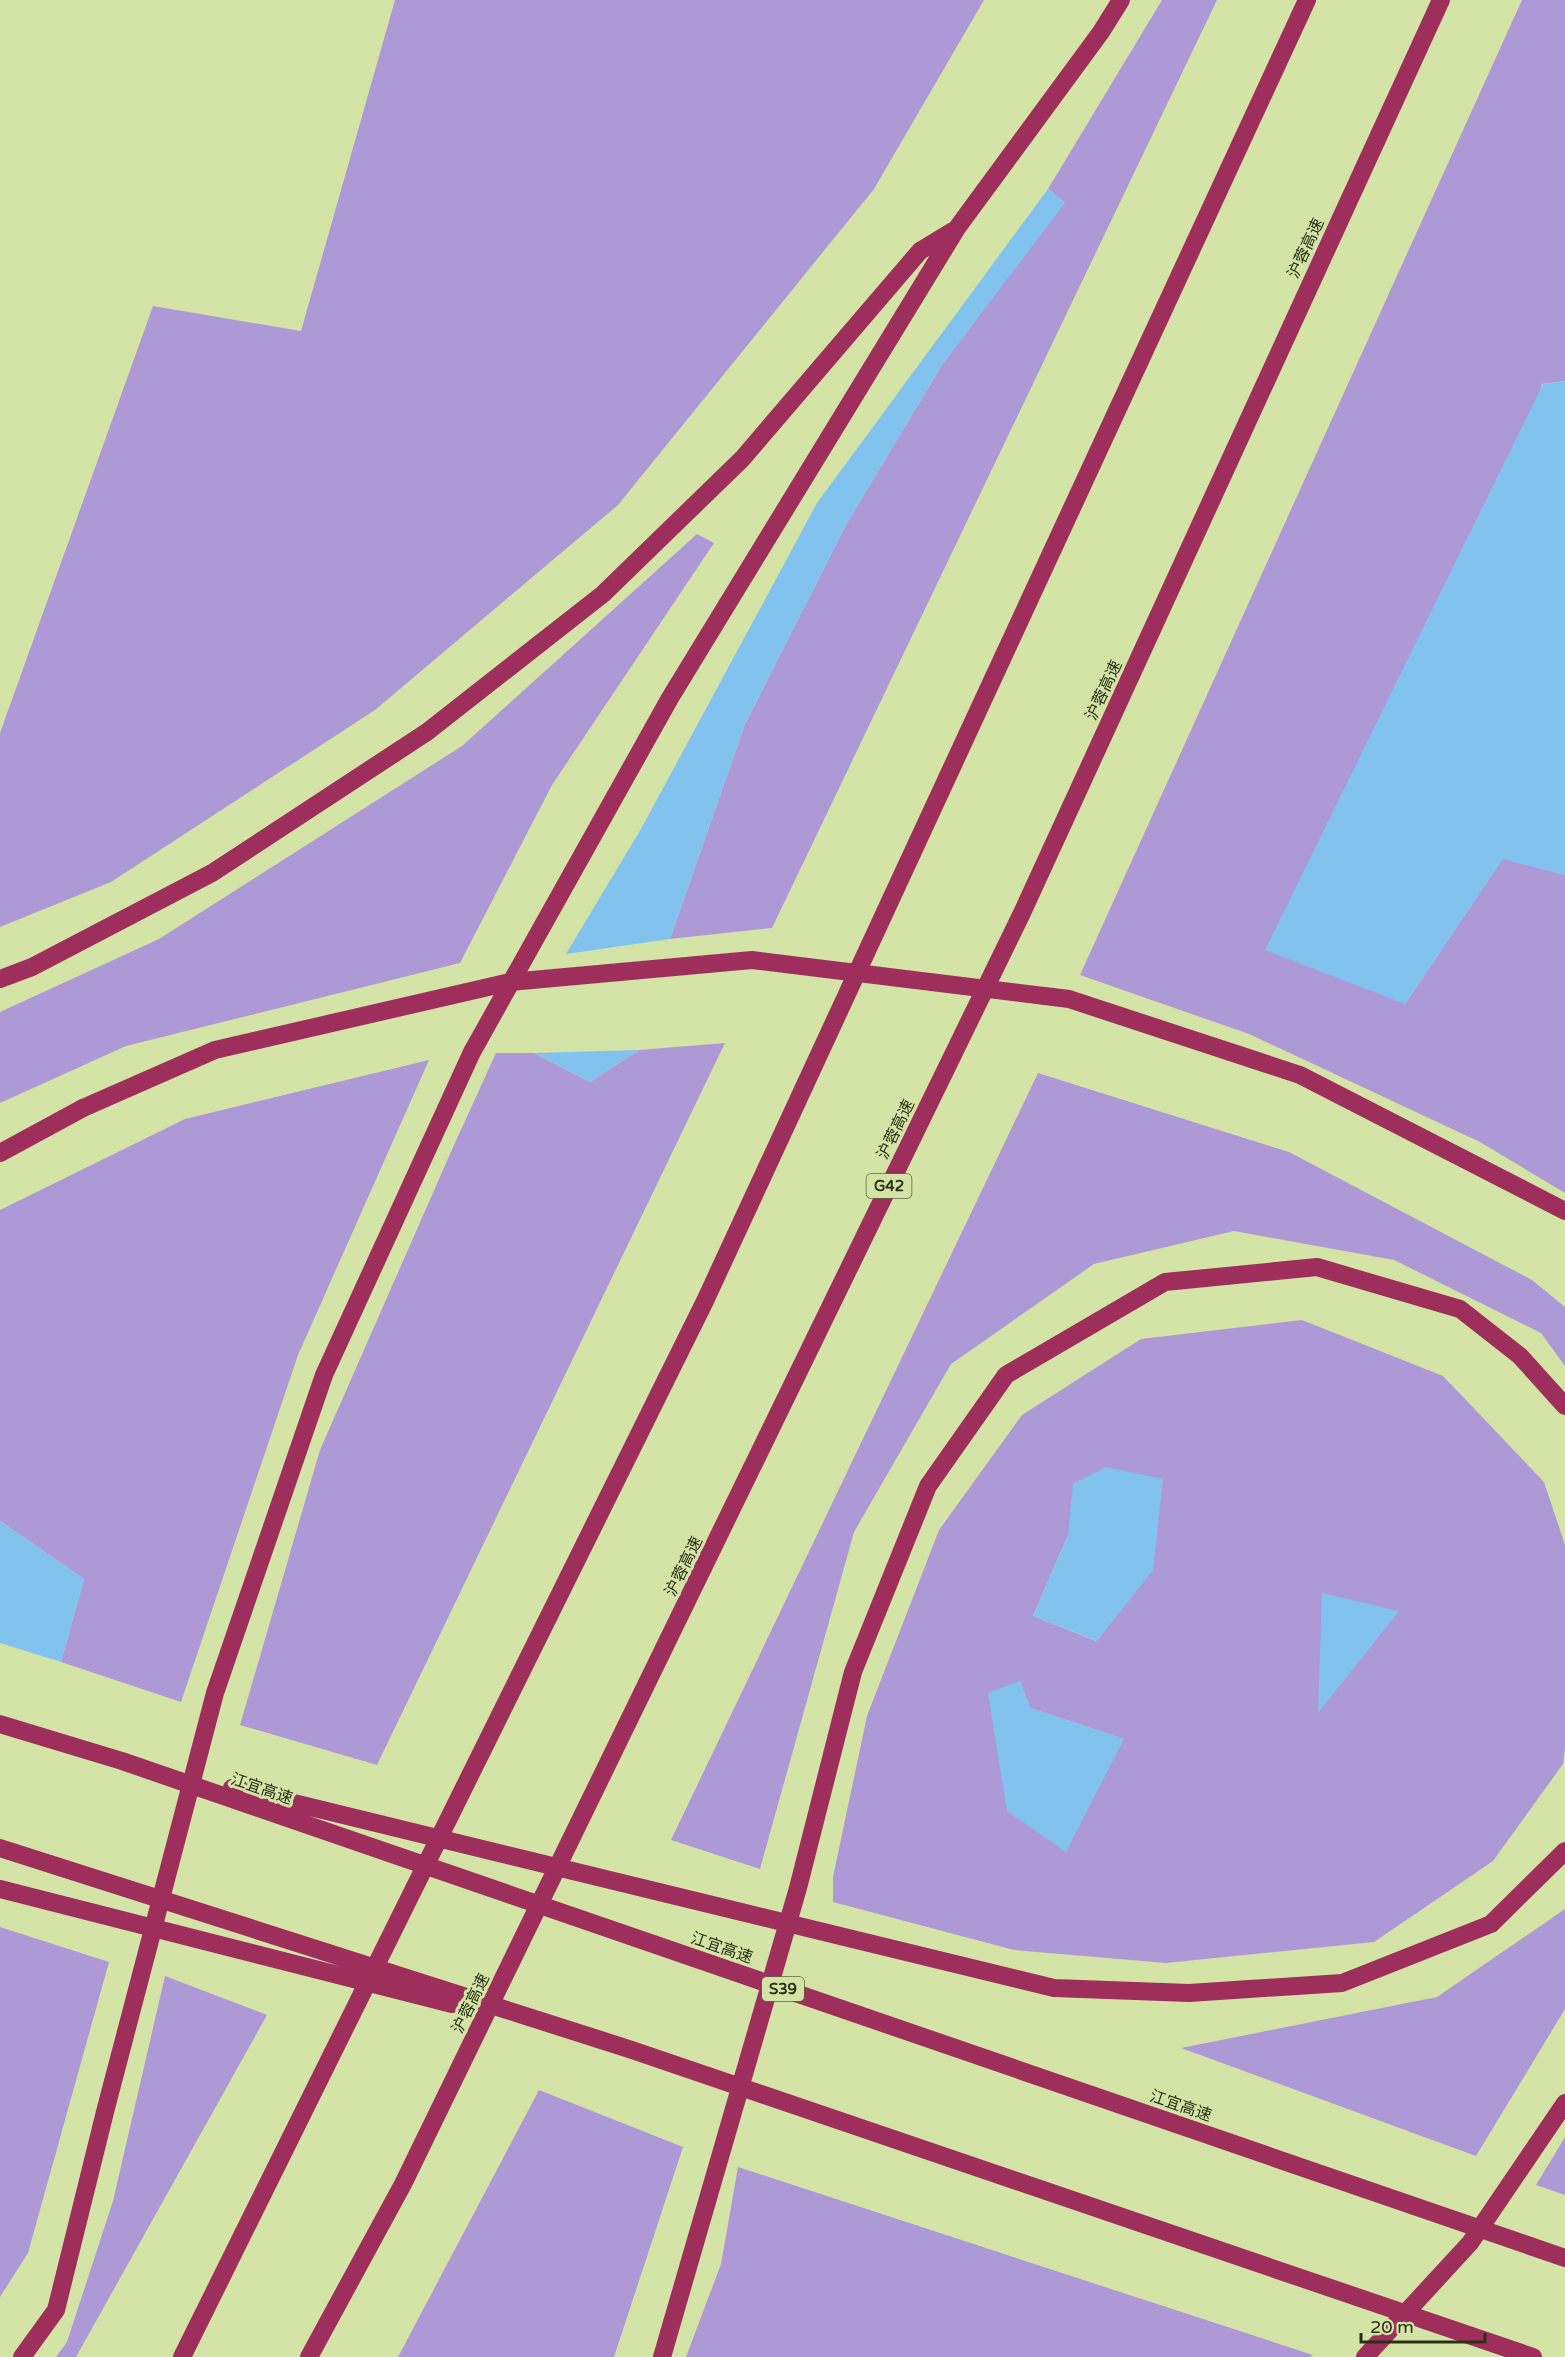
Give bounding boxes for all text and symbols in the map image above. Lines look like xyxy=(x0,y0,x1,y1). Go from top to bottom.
street label: 沪蓉高速 xyxy=(1283,215,1328,282)
street label: 沪蓉高速 xyxy=(1081,657,1126,724)
street label: 沪蓉高速 xyxy=(873,1096,919,1163)
road number: G42 xyxy=(866,1174,912,1198)
street label: 沪蓉高速 xyxy=(661,1533,707,1600)
street label: 江宜高速 xyxy=(228,1769,295,1809)
street label: 江宜高速 xyxy=(688,1928,755,1968)
street label: 沪蓉高速 xyxy=(448,1970,494,2037)
road number: S39 xyxy=(762,1977,804,2001)
street label: 江宜高速 xyxy=(1147,2086,1214,2126)
scale bar xyxy=(1361,2306,1486,2344)
text: 20 m xyxy=(1370,2316,1414,2338)

